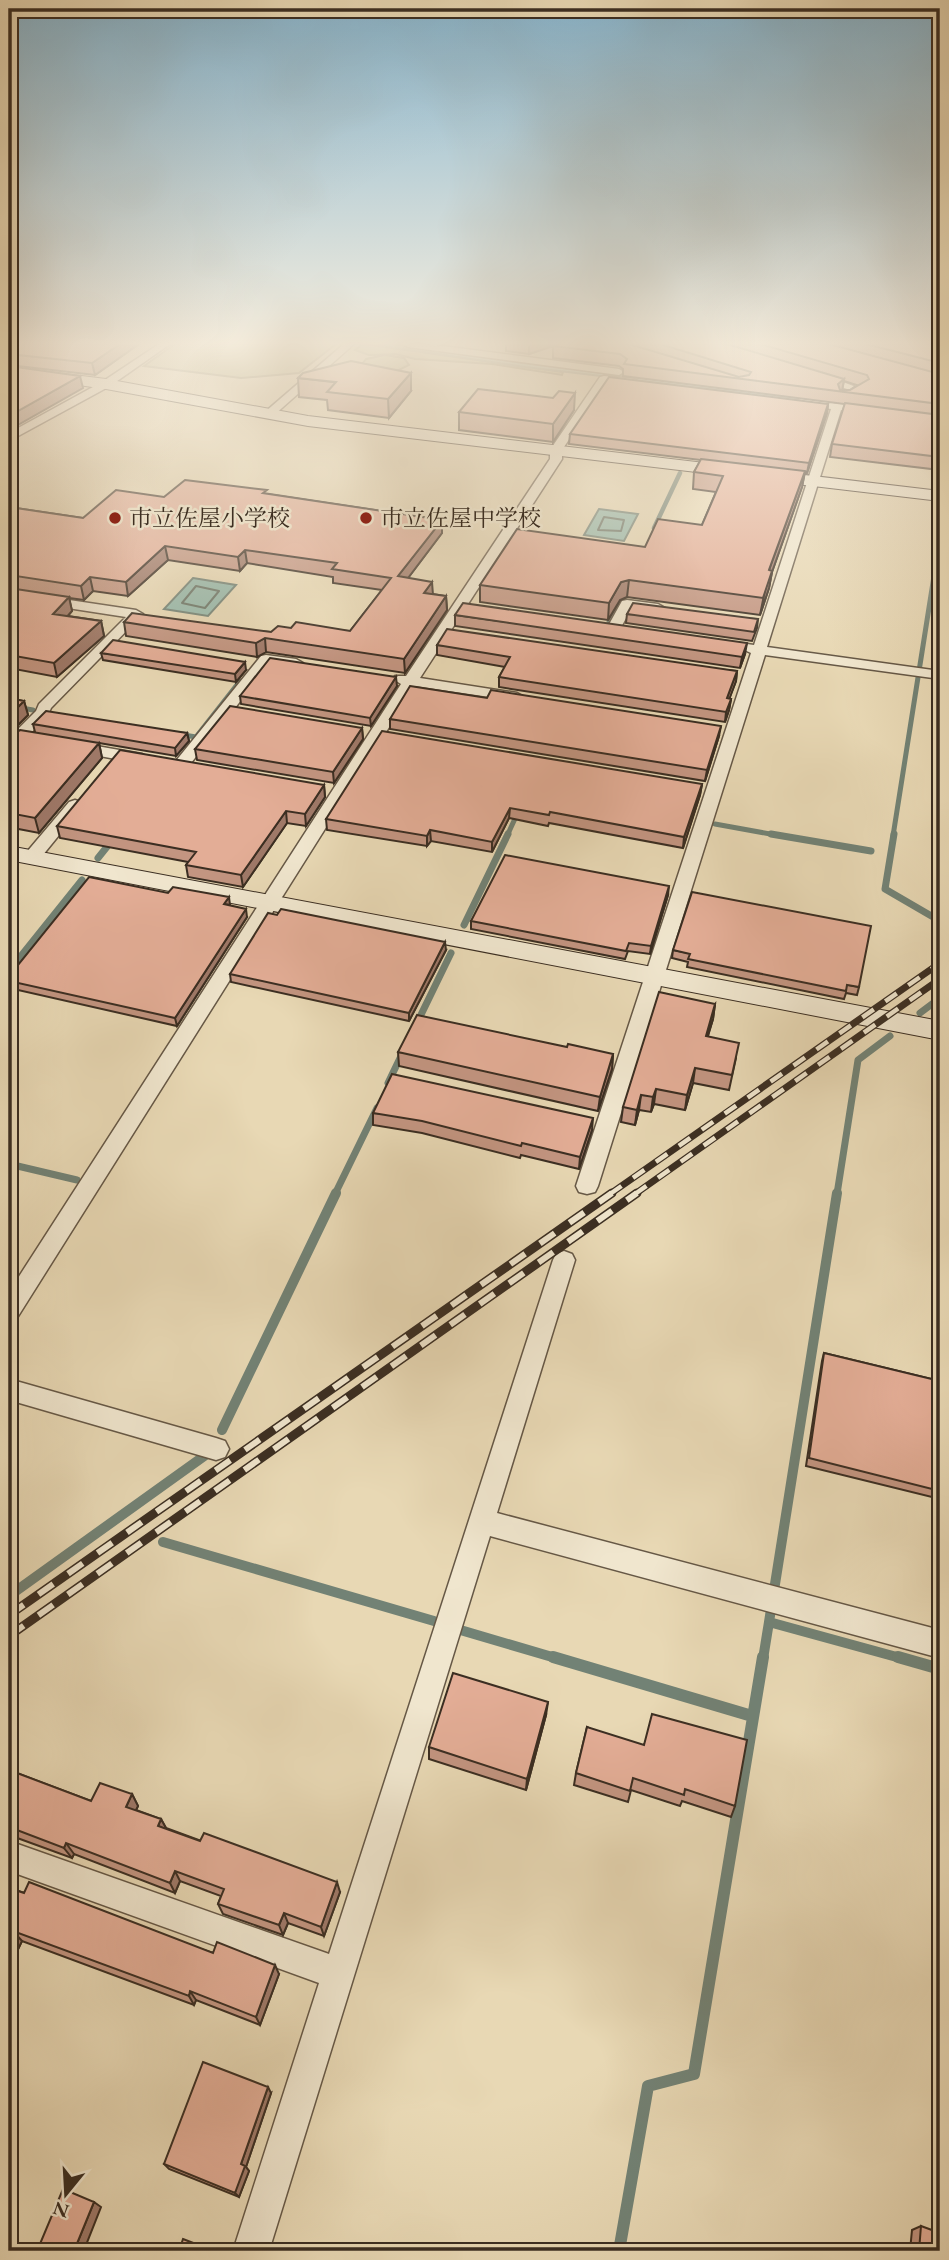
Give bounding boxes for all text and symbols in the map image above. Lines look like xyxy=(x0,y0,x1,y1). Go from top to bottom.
place label: 市立佐屋小学校 xyxy=(129,503,290,533)
place label: 市立佐屋中学校 xyxy=(380,503,541,533)
marker: 市立佐屋小学校 xyxy=(107,510,123,526)
marker: 市立佐屋中学校 xyxy=(358,510,374,526)
north arrow xyxy=(32,2158,102,2228)
text: N xyxy=(49,2195,72,2224)

